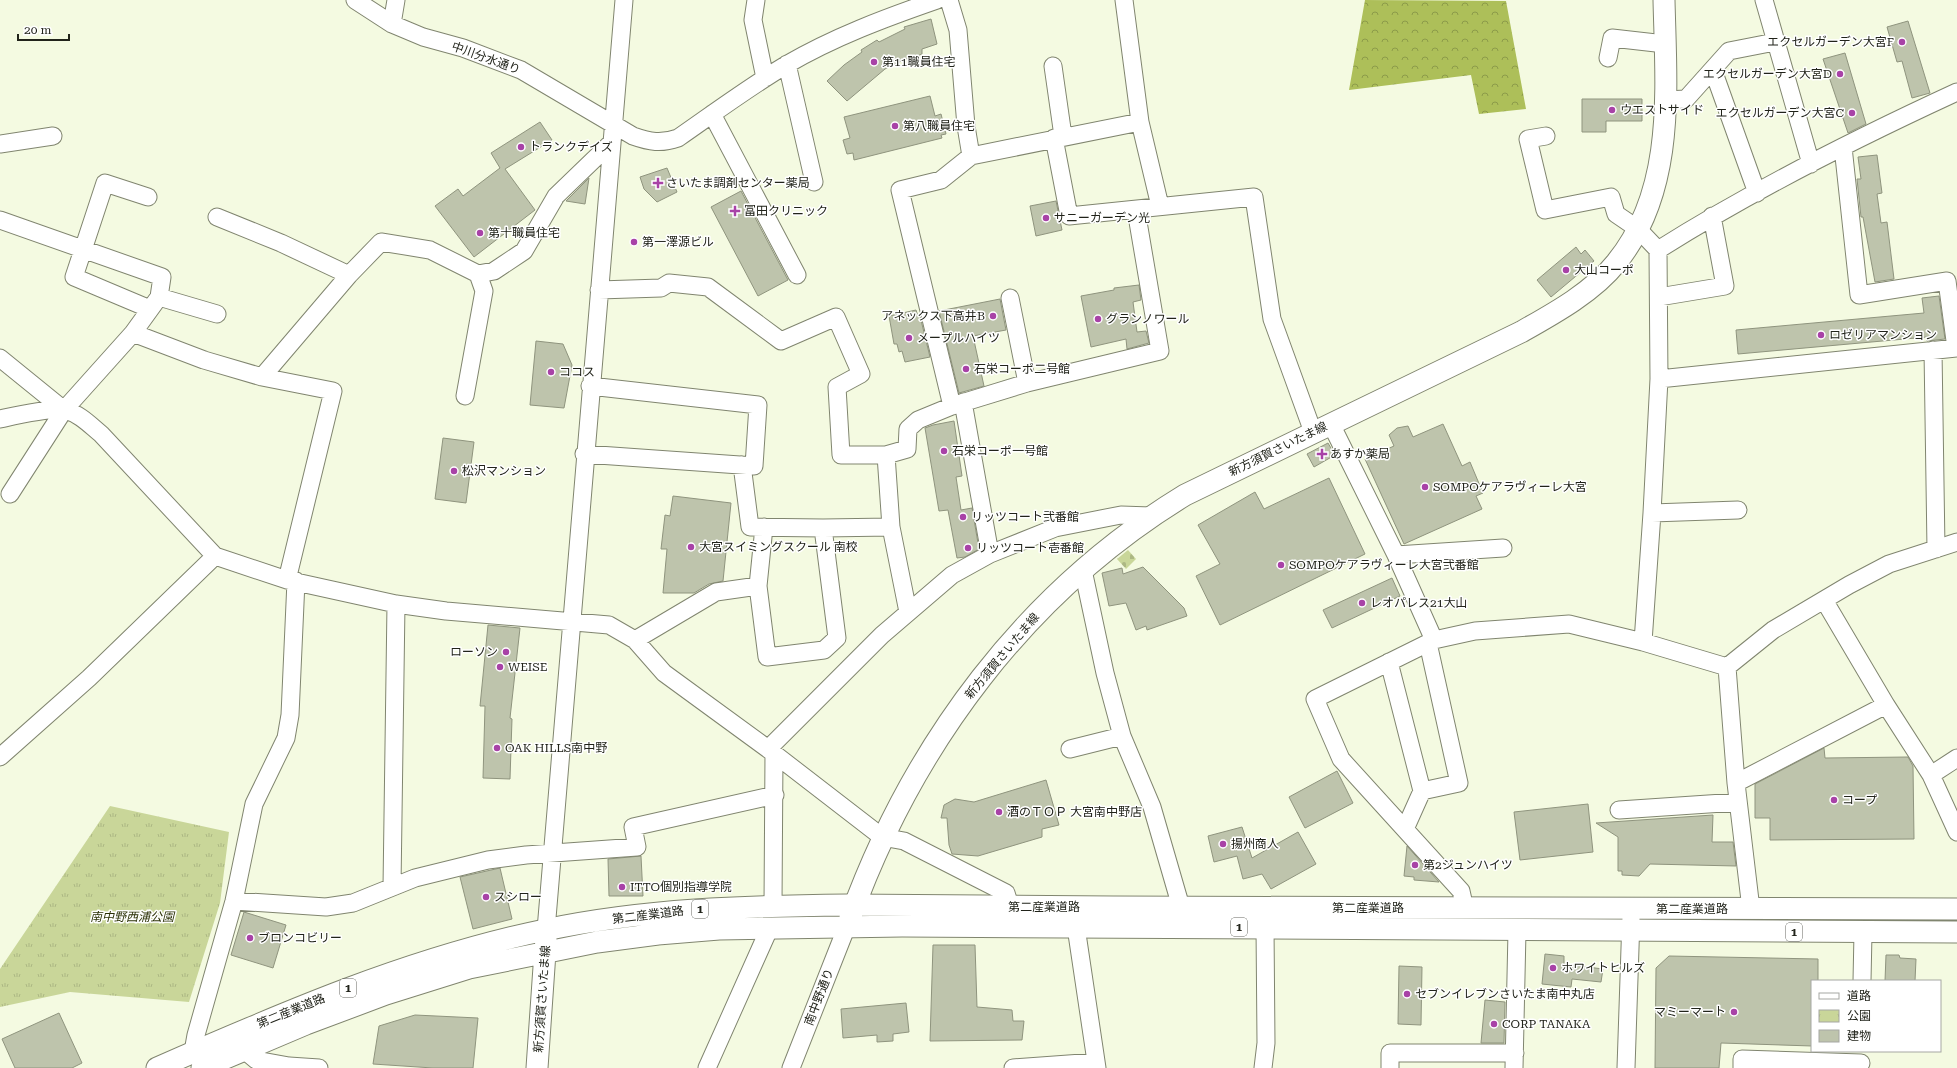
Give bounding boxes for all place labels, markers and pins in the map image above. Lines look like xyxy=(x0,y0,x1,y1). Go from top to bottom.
place label: エクセルガーデン大宮F xyxy=(1767,35,1894,49)
marker: エクセルガーデン大宮F xyxy=(1897,37,1907,47)
place label: 第11職員住宅 xyxy=(882,55,955,69)
marker: 第11職員住宅 xyxy=(869,57,879,67)
place label: エクセルガーデン大宮D xyxy=(1703,67,1832,81)
marker: エクセルガーデン大宮D xyxy=(1835,69,1845,79)
place label: ウエストサイド xyxy=(1620,103,1704,117)
marker: ウエストサイド xyxy=(1607,105,1617,115)
place label: エクセルガーデン大宮C xyxy=(1716,106,1844,120)
marker: エクセルガーデン大宮C xyxy=(1847,108,1857,118)
place label: 第八職員住宅 xyxy=(903,119,975,133)
marker: 第八職員住宅 xyxy=(890,121,900,131)
place label: トランクデイズ xyxy=(529,140,613,154)
marker: トランクデイズ xyxy=(516,142,526,152)
place label: さいたま調剤センター薬局 xyxy=(666,176,810,190)
marker: さいたま調剤センター薬局 xyxy=(653,178,663,188)
place label: 冨田クリニック xyxy=(744,204,828,218)
marker: 冨田クリニック xyxy=(729,205,741,217)
place label: サニーガーデン光 xyxy=(1054,211,1150,225)
marker: サニーガーデン光 xyxy=(1041,213,1051,223)
place label: 第十職員住宅 xyxy=(488,226,560,240)
marker: 第十職員住宅 xyxy=(475,228,485,238)
place label: 第一澤源ビル xyxy=(642,235,714,249)
marker: 第一澤源ビル xyxy=(629,237,639,247)
place label: 大山コーポ xyxy=(1574,263,1634,277)
marker: 大山コーポ xyxy=(1561,265,1571,275)
place label: アネックス下高井B xyxy=(881,309,985,323)
marker: アネックス下高井B xyxy=(988,311,998,321)
place label: グランノワール xyxy=(1106,312,1189,326)
marker: グランノワール xyxy=(1093,314,1103,324)
place label: ロゼリアマンション xyxy=(1829,328,1937,342)
marker: ロゼリアマンション xyxy=(1816,330,1826,340)
place label: メープルハイツ xyxy=(917,331,1000,345)
marker: メープルハイツ xyxy=(904,333,914,343)
place label: 石栄コーポ二号館 xyxy=(974,362,1070,376)
marker: 石栄コーポ二号館 xyxy=(961,364,971,374)
place label: ココス xyxy=(559,365,595,379)
marker: ココス xyxy=(546,367,556,377)
place label: 石栄コーポ一号館 xyxy=(952,444,1048,458)
marker: 石栄コーポ一号館 xyxy=(939,446,949,456)
place label: あすか薬局 xyxy=(1330,447,1390,461)
marker: あすか薬局 xyxy=(1317,449,1327,459)
place label: 松沢マンション xyxy=(462,464,546,478)
marker: 松沢マンション xyxy=(449,466,459,476)
place label: SOMPOケアラヴィーレ大宮 xyxy=(1433,480,1587,494)
marker: SOMPOケアラヴィーレ大宮 xyxy=(1420,482,1430,492)
place label: リッツコート弐番館 xyxy=(971,510,1079,524)
marker: リッツコート弐番館 xyxy=(958,512,968,522)
place label: 大宮スイミングスクール 南校 xyxy=(699,540,858,554)
place label: リッツコート壱番館 xyxy=(976,541,1084,555)
marker: 大宮スイミングスクール 南校 xyxy=(686,542,696,552)
marker: リッツコート壱番館 xyxy=(963,543,973,553)
place label: SOMPOケアラヴィーレ大宮弐番館 xyxy=(1289,558,1479,572)
marker: SOMPOケアラヴィーレ大宮弐番館 xyxy=(1276,560,1286,570)
place label: レオパレス21大山 xyxy=(1370,596,1467,610)
marker: レオパレス21大山 xyxy=(1357,598,1367,608)
place label: ローソン xyxy=(450,645,498,659)
marker: ローソン xyxy=(501,647,511,657)
place label: WEISE xyxy=(508,660,548,674)
marker: WEISE xyxy=(495,662,505,672)
place label: OAK HILLS南中野 xyxy=(505,741,607,755)
marker: OAK HILLS南中野 xyxy=(492,743,502,753)
place label: コープ xyxy=(1842,793,1877,807)
marker: コープ xyxy=(1829,795,1839,805)
place label: 酒のＴＯＰ 大宮南中野店 xyxy=(1007,805,1142,819)
marker: 酒のＴＯＰ 大宮南中野店 xyxy=(994,807,1004,817)
place label: 揚州商人 xyxy=(1231,837,1279,851)
marker: 揚州商人 xyxy=(1218,839,1228,849)
place label: 第2ジュンハイツ xyxy=(1423,858,1513,872)
marker: 第2ジュンハイツ xyxy=(1410,860,1420,870)
place label: ITTO個別指導学院 xyxy=(630,880,732,894)
marker: ITTO個別指導学院 xyxy=(617,882,627,892)
place label: スシロー xyxy=(494,890,542,904)
marker: スシロー xyxy=(481,892,491,902)
place label: ブロンコビリー xyxy=(258,931,342,945)
marker: ブロンコビリー xyxy=(245,933,255,943)
place label: ホワイトヒルズ xyxy=(1561,961,1645,975)
marker: ホワイトヒルズ xyxy=(1548,963,1558,973)
place label: セブンイレブンさいたま南中丸店 xyxy=(1415,987,1595,1001)
marker: セブンイレブンさいたま南中丸店 xyxy=(1402,989,1412,999)
place label: マミーマート xyxy=(1654,1005,1726,1019)
marker: マミーマート xyxy=(1729,1007,1739,1017)
place label: CORP TANAKA xyxy=(1502,1017,1591,1031)
marker: CORP TANAKA xyxy=(1489,1019,1499,1029)

